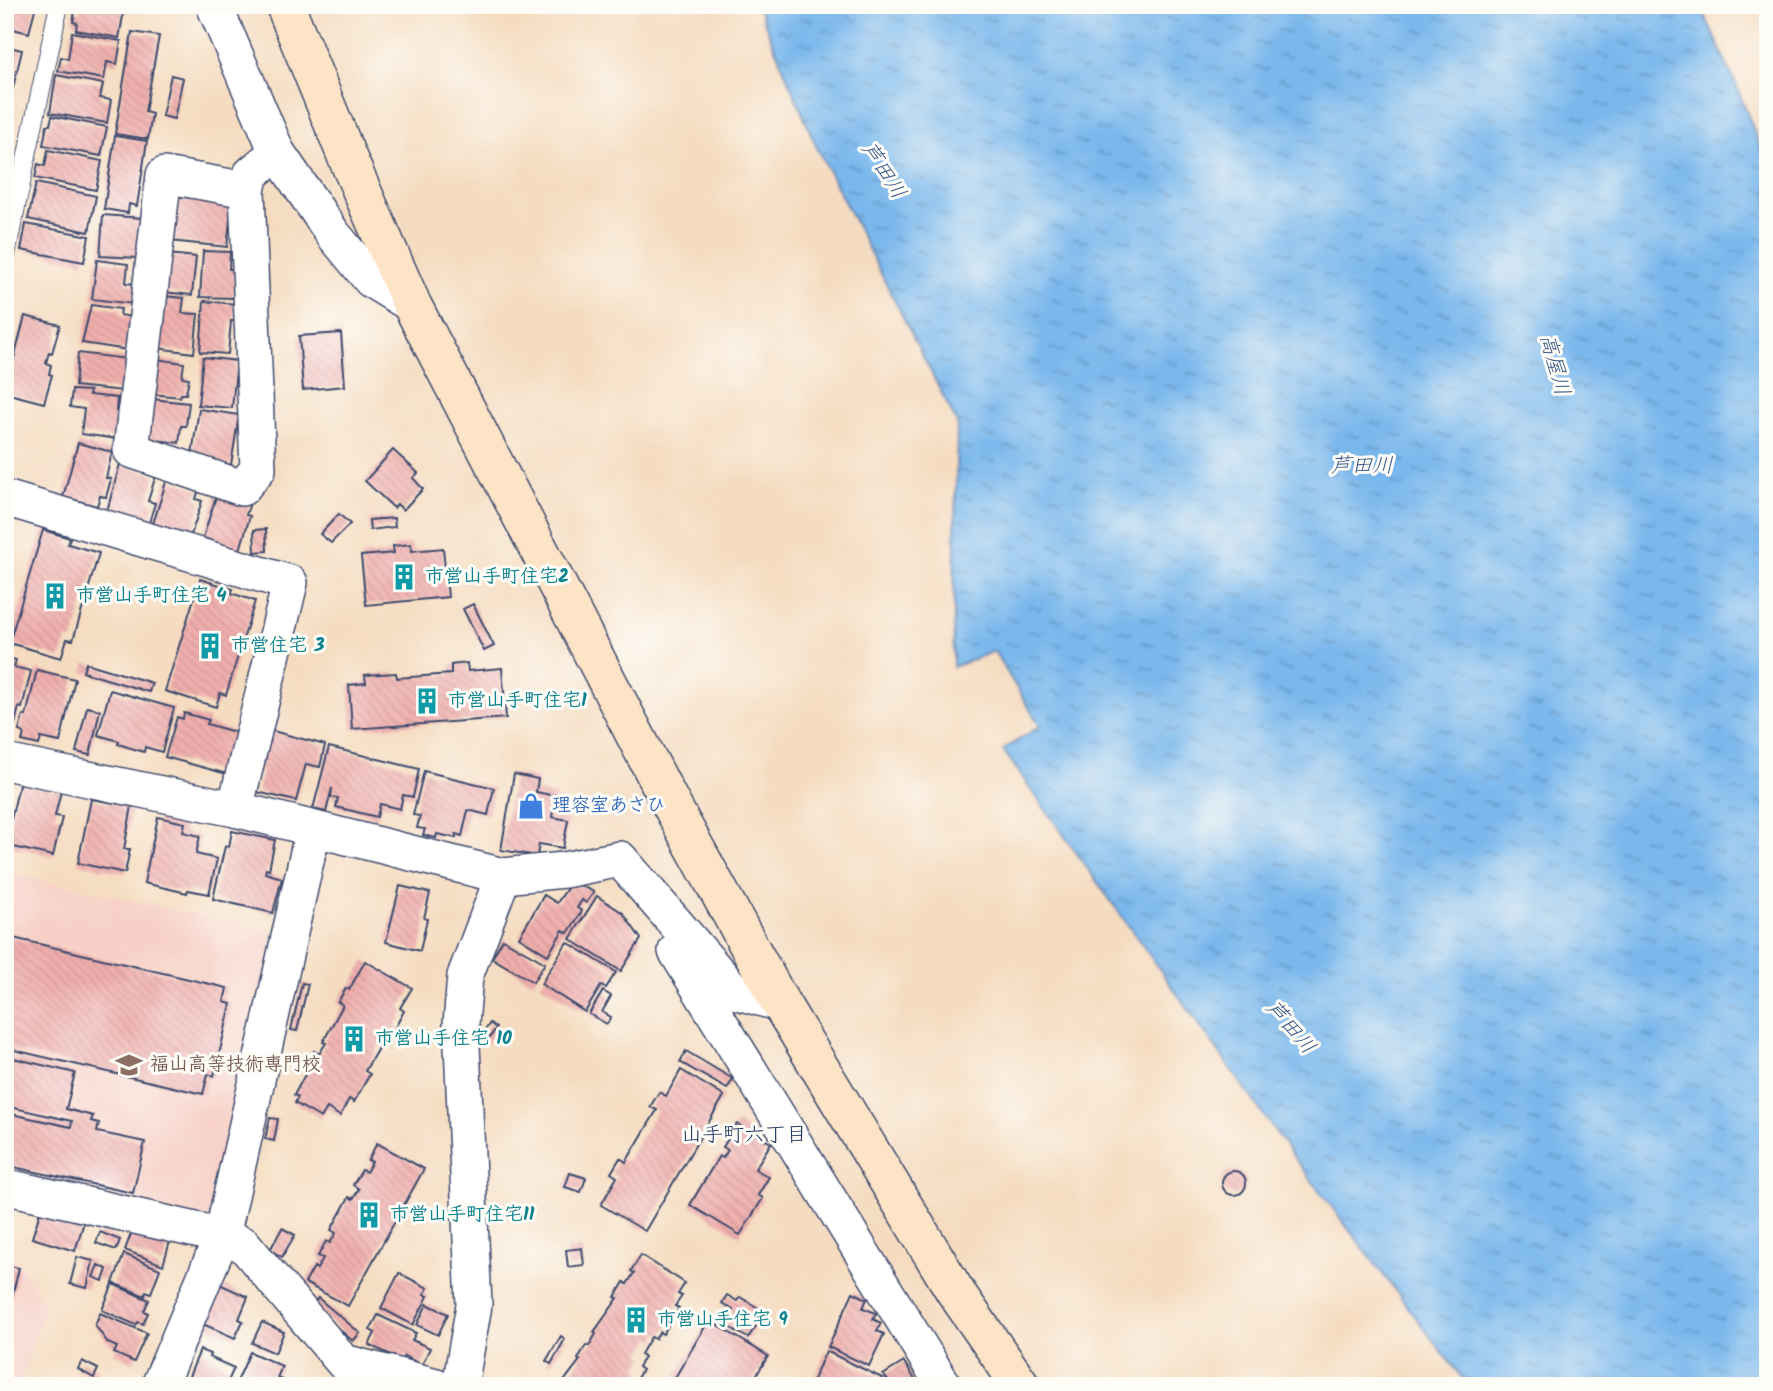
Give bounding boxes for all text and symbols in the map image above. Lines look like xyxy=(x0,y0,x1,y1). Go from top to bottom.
water label: 芦田川 xyxy=(852,136,914,206)
water label: 高屋川 xyxy=(1530,330,1578,400)
water label: 芦田川 xyxy=(1331,450,1394,483)
building icon: 市営山手町住宅2 xyxy=(389,562,419,592)
place label: 市営山手町住宅2 xyxy=(425,562,569,592)
building icon: 市営山手町住宅 4 xyxy=(40,581,70,611)
place label: 市営山手町住宅 4 xyxy=(76,581,227,611)
building icon: 市営住宅 3 xyxy=(195,631,225,661)
place label: 市営住宅 3 xyxy=(231,631,325,661)
building icon: 市営山手町住宅1 xyxy=(412,686,442,716)
place label: 市営山手町住宅1 xyxy=(448,686,587,716)
shop icon: 理容室あさひ xyxy=(516,791,546,821)
place label: 理容室あさひ xyxy=(552,791,665,821)
water label: 芦田川 xyxy=(1257,993,1323,1063)
building icon: 市営山手住宅 10 xyxy=(339,1024,369,1054)
place label: 市営山手住宅 10 xyxy=(375,1024,512,1054)
school or university icon: 福山高等技術専門校 xyxy=(114,1050,144,1080)
place label: 福山高等技術専門校 xyxy=(150,1050,321,1080)
district label: 山手町六丁目 xyxy=(681,1119,807,1152)
building icon: 市営山手町住宅11 xyxy=(354,1200,384,1230)
place label: 市営山手町住宅11 xyxy=(390,1200,535,1230)
building icon: 市営山手住宅 9 xyxy=(621,1305,651,1335)
place label: 市営山手住宅 9 xyxy=(657,1305,788,1335)

